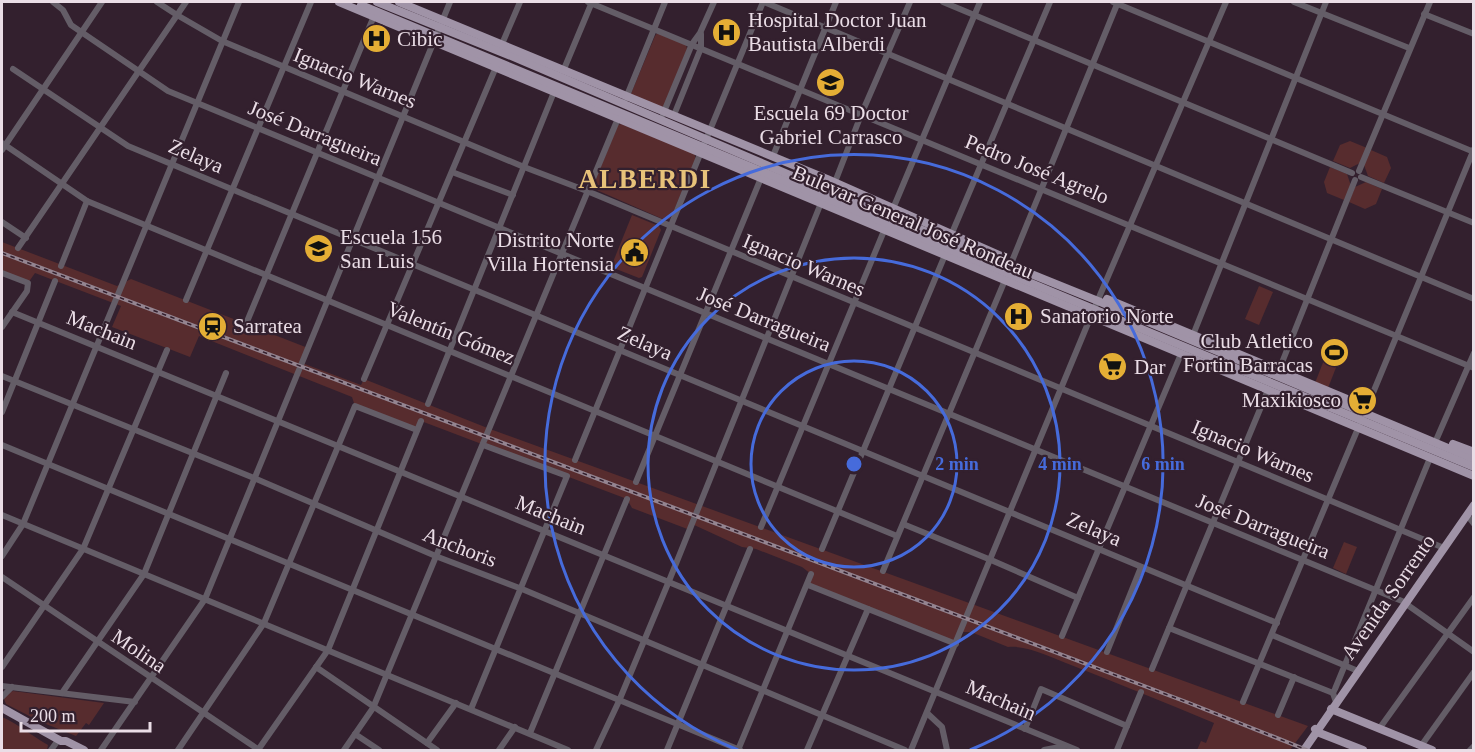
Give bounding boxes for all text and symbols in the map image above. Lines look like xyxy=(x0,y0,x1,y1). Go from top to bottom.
place label: Hospital Doctor Juan Bautista Alberdi xyxy=(748,8,927,56)
hospital icon: Hospital Doctor Juan Bautista Alberdi xyxy=(711,16,743,48)
hospital icon: Cibic xyxy=(360,23,392,55)
place label: Cibic xyxy=(397,27,443,51)
street label: Ignacio Warnes xyxy=(290,42,420,114)
school or university icon: Escuela 69 Doctor Gabriel Carrasco xyxy=(815,66,847,98)
street label: José Darragueira xyxy=(245,95,386,171)
place label: Escuela 69 Doctor Gabriel Carrasco xyxy=(753,101,909,149)
street label: Pedro José Agrelo xyxy=(962,129,1112,209)
street label: Zelaya xyxy=(165,134,228,178)
street label: Bulevar General José Rondeau xyxy=(789,160,1038,284)
district label: ALBERDI xyxy=(578,164,712,194)
place label: Escuela 156 San Luis xyxy=(340,225,442,273)
place label: Distrito Norte Villa Hortensia xyxy=(486,228,615,276)
street label: Ignacio Warnes xyxy=(739,228,869,302)
school or university icon: Escuela 156 San Luis xyxy=(303,233,335,265)
public building icon: Distrito Norte Villa Hortensia xyxy=(619,236,651,268)
street label: José Darragueira xyxy=(694,281,835,357)
street label: Valentín Gómez xyxy=(384,296,518,370)
hospital icon: Sanatorio Norte xyxy=(1003,300,1035,332)
place label: Sanatorio Norte xyxy=(1040,304,1174,328)
street label: Machain xyxy=(63,305,141,355)
station icon: Sarratea xyxy=(196,310,228,342)
place label: Sarratea xyxy=(233,314,302,338)
street label: Zelaya xyxy=(614,321,677,365)
place label: Club Atletico Fortin Barracas xyxy=(1183,329,1313,377)
sports icon: Club Atletico Fortin Barracas xyxy=(1318,337,1350,369)
supermarket icon: Dar xyxy=(1097,351,1129,383)
place label: Dar xyxy=(1134,355,1165,379)
supermarket icon: Maxikiosco xyxy=(1346,384,1378,416)
place label: Maxikiosco xyxy=(1242,388,1341,412)
street label: Ignacio Warnes xyxy=(1188,414,1318,488)
centre of rings xyxy=(844,454,864,474)
text: 2 min xyxy=(935,454,979,474)
text: 4 min xyxy=(1038,454,1082,474)
text: 6 min xyxy=(1141,454,1185,474)
street label: José Darragueira xyxy=(1193,488,1334,564)
street label: Machain xyxy=(512,490,590,540)
street label: Zelaya xyxy=(1063,507,1126,551)
street label: Anchoris xyxy=(420,522,500,572)
street label: Avenida Sorrento xyxy=(1336,530,1440,664)
street label: Molina xyxy=(107,624,171,678)
street label: Machain xyxy=(962,675,1040,726)
scale bar xyxy=(21,695,150,733)
text: 200 m xyxy=(30,706,76,726)

